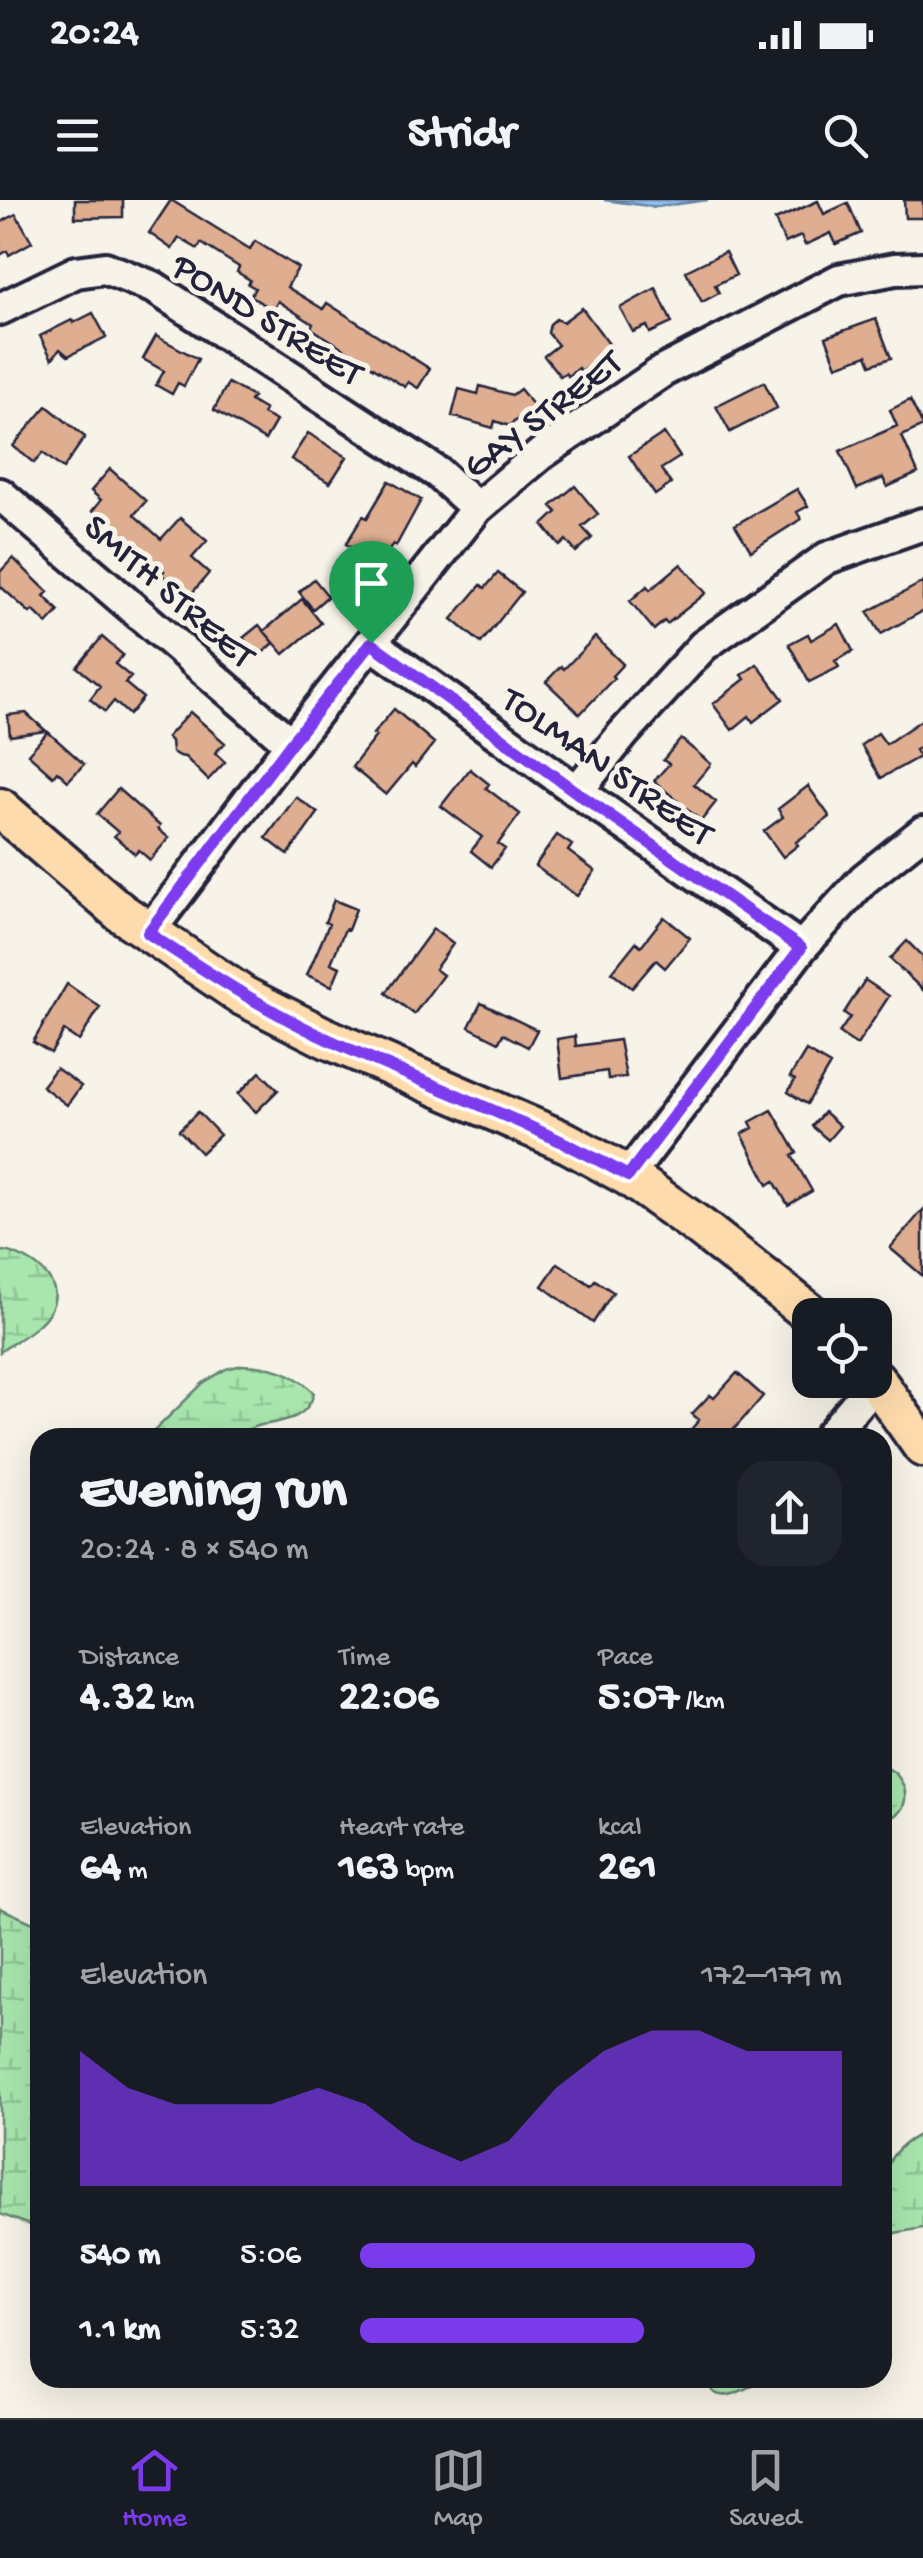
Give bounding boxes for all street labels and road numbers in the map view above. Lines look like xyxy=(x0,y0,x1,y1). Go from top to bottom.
street label: POND STREET xyxy=(161,246,370,399)
street label: GAY STREET xyxy=(457,342,634,491)
street label: SMITH STREET xyxy=(72,507,263,681)
street label: TOLMAN STREET xyxy=(490,679,721,859)

